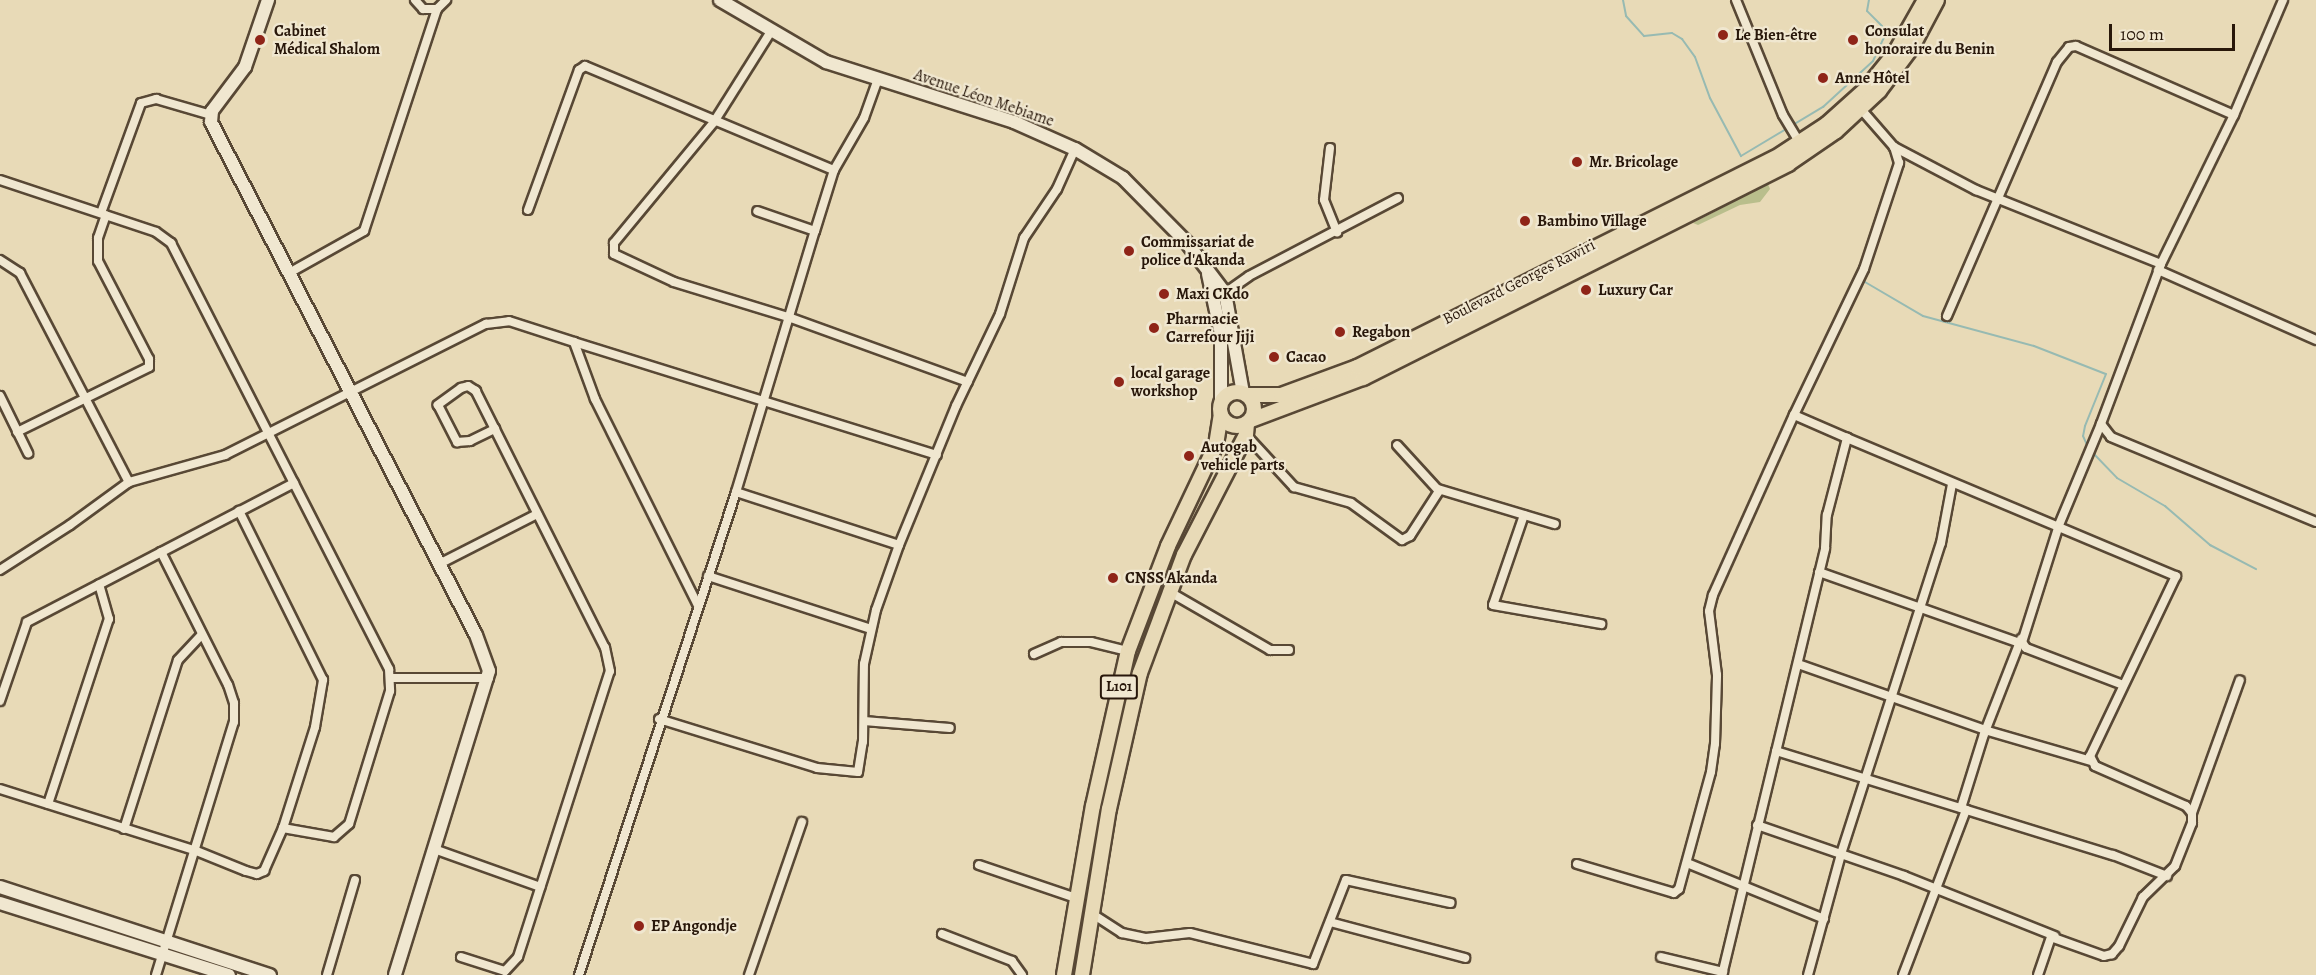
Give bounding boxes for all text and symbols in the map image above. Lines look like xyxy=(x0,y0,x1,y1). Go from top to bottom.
scale bar xyxy=(2112,12,2238,50)
place label: Cabinet Médical Shalom xyxy=(274,21,380,59)
place label: Consulat honoraire du Benin xyxy=(1865,21,1995,59)
text: 100 m xyxy=(2120,22,2164,46)
place label: Le Bien-être xyxy=(1735,25,1817,45)
marker: Le Bien-être xyxy=(1716,28,1730,42)
marker: Cabinet Médical Shalom xyxy=(251,31,269,49)
marker: Consulat honoraire du Benin xyxy=(1846,33,1860,47)
street label: Avenue Léon Mebiame xyxy=(911,65,1057,131)
place label: Anne Hôtel xyxy=(1835,68,1909,88)
marker: Anne Hôtel xyxy=(1816,71,1830,85)
place label: Mr. Bricolage xyxy=(1589,152,1679,172)
marker: Mr. Bricolage xyxy=(1570,155,1584,169)
place label: Bambino Village xyxy=(1537,211,1647,231)
marker: Bambino Village xyxy=(1518,214,1532,228)
place label: Commissariat de police d'Akanda xyxy=(1141,232,1254,270)
street label: Boulevard Georges Rawiri xyxy=(1440,235,1598,329)
marker: Commissariat de police d'Akanda xyxy=(1122,244,1136,258)
place label: Luxury Car xyxy=(1598,280,1673,300)
marker: Luxury Car xyxy=(1579,283,1593,297)
place label: Maxi CKdo xyxy=(1176,284,1249,304)
marker: Maxi CKdo xyxy=(1157,287,1171,301)
place label: Pharmacie Carrefour Jiji xyxy=(1166,309,1254,347)
marker: Pharmacie Carrefour Jiji xyxy=(1147,321,1161,335)
place label: Regabon xyxy=(1352,322,1410,342)
marker: Regabon xyxy=(1333,325,1347,339)
place label: Cacao xyxy=(1286,347,1326,367)
marker: Cacao xyxy=(1267,350,1281,364)
place label: local garage workshop xyxy=(1131,363,1210,401)
marker: local garage workshop xyxy=(1112,375,1126,389)
place label: Autogab vehicle parts xyxy=(1201,437,1285,475)
marker: Autogab vehicle parts xyxy=(1182,449,1196,463)
place label: CNSS Akanda xyxy=(1125,568,1217,588)
marker: CNSS Akanda xyxy=(1106,571,1120,585)
road number: L101 xyxy=(1100,675,1138,699)
place label: EP Angondje xyxy=(651,916,737,936)
marker: EP Angondje xyxy=(632,919,646,933)

